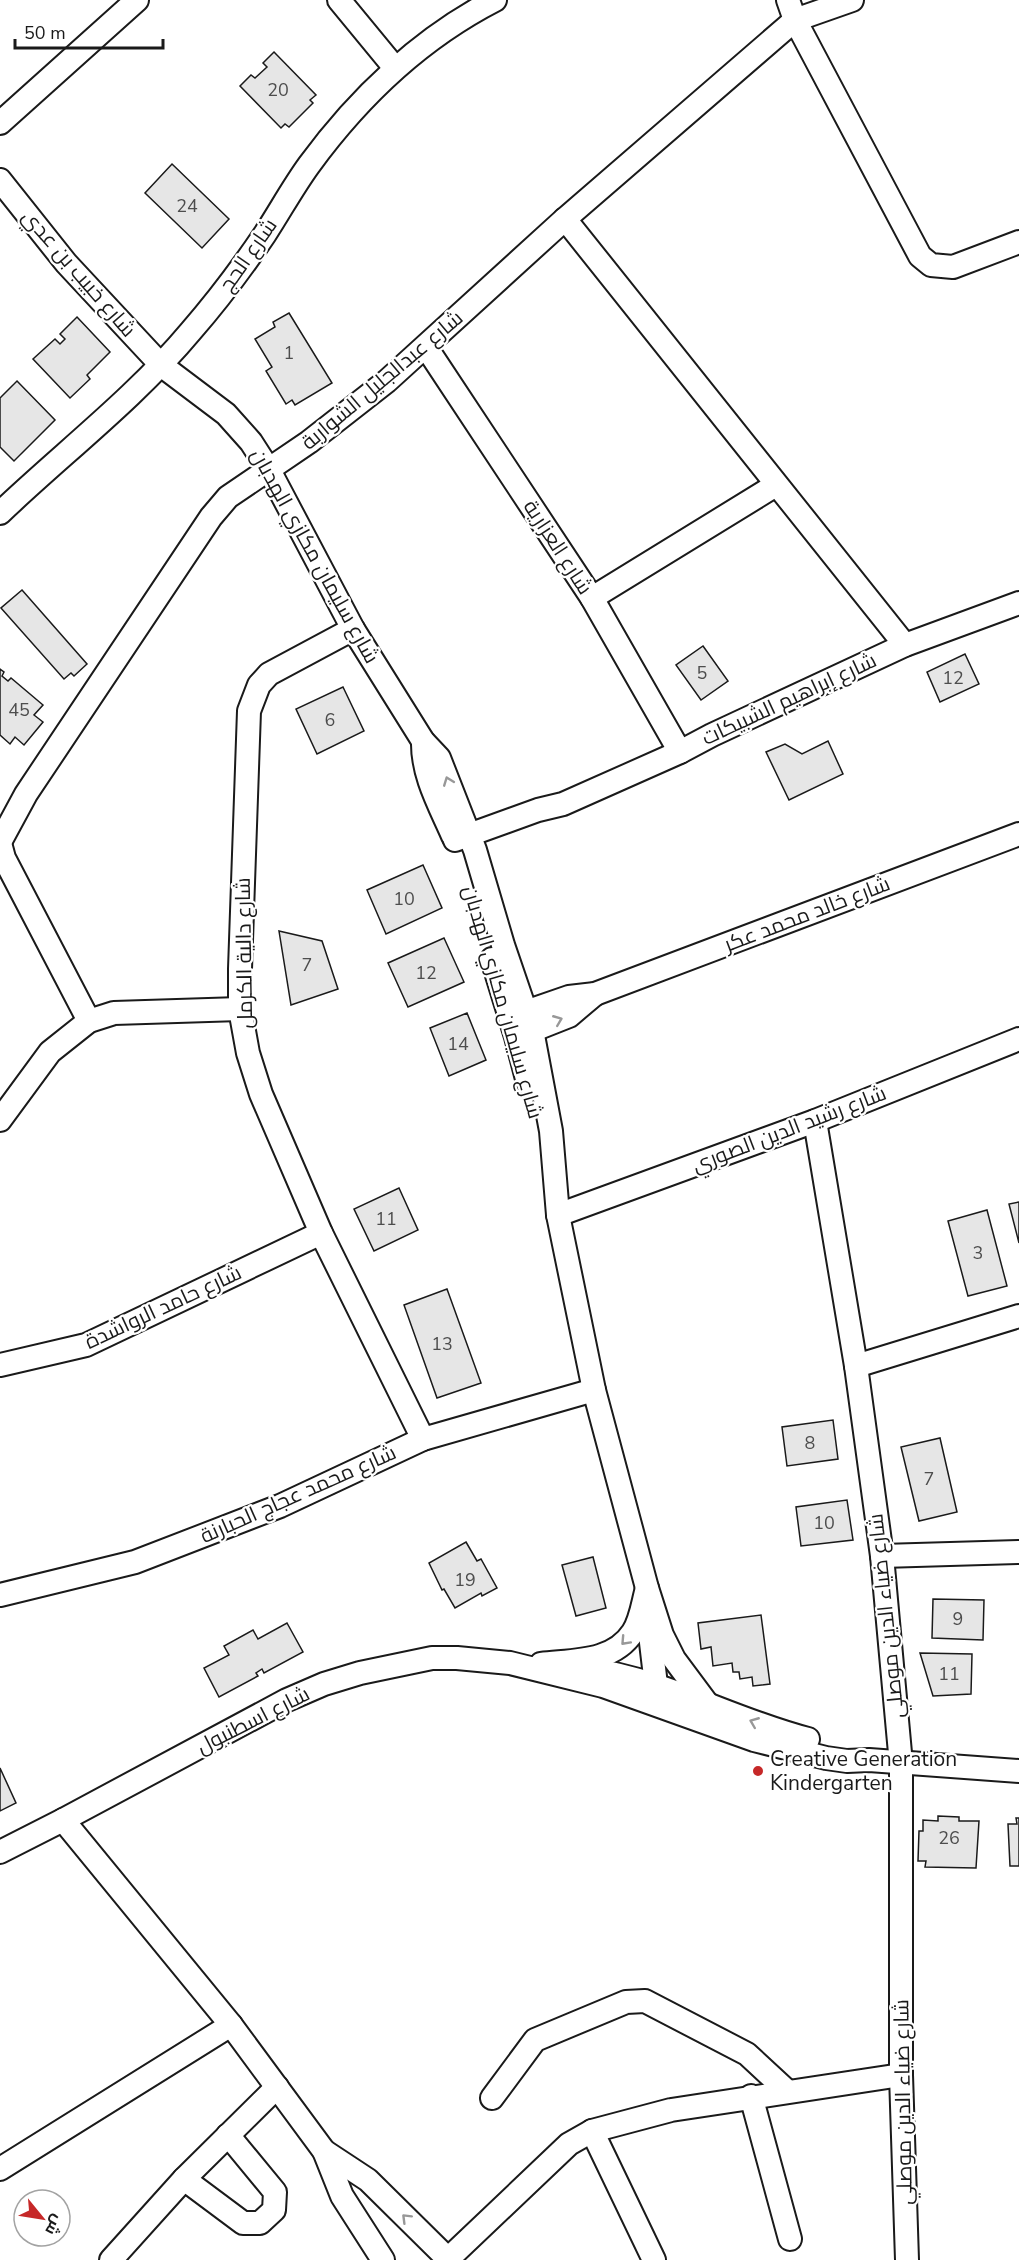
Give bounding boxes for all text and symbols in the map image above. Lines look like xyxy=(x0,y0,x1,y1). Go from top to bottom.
scale bar xyxy=(15,12,164,50)
text: 50 m xyxy=(24,21,66,45)
house number: 20 xyxy=(267,78,289,102)
house number: 24 xyxy=(176,194,198,218)
street label: شارع خبيب بن عدي xyxy=(14,203,142,344)
street label: شارع الحج xyxy=(213,213,283,297)
street label: شارع عبدالجليل الشواربة xyxy=(295,304,469,456)
house number: 1 xyxy=(284,341,294,365)
street label: شارع سليمان مكازي الهدبان xyxy=(242,444,386,669)
street label: شارع العزارية xyxy=(517,494,599,600)
street label: شارع إبراهيم الشبيكات xyxy=(697,646,881,752)
house number: 5 xyxy=(697,661,707,685)
house number: 12 xyxy=(942,666,964,690)
house number: 45 xyxy=(8,698,30,722)
house number: 6 xyxy=(325,708,335,732)
one-way arrow xyxy=(443,776,455,787)
street label: شارع خالد محمد عكر xyxy=(719,869,894,959)
street label: شارع دالية الكرمل xyxy=(229,877,259,1029)
street label: شارع سليمان مكازي الهدبان xyxy=(454,882,550,1122)
house number: 10 xyxy=(393,887,415,911)
house number: 7 xyxy=(302,953,312,977)
house number: 12 xyxy=(415,961,437,985)
one-way arrow xyxy=(552,1015,563,1027)
house number: 14 xyxy=(447,1032,469,1056)
street label: شارع رشيد الدين الصوري xyxy=(688,1079,891,1181)
house number: 11 xyxy=(375,1207,397,1231)
house number: 3 xyxy=(973,1241,983,1265)
street label: شارع حامد الرواشدة xyxy=(80,1258,246,1356)
house number: 13 xyxy=(431,1332,453,1356)
house number: 8 xyxy=(805,1431,815,1455)
street label: شارع محمد عجاج الحبارنة xyxy=(196,1438,400,1550)
house number: 7 xyxy=(924,1467,934,1491)
house number: 10 xyxy=(813,1511,835,1535)
street label: شارع ضياء الدين موصلي xyxy=(861,1512,913,1720)
house number: 19 xyxy=(454,1568,476,1592)
house number: 9 xyxy=(953,1607,963,1631)
one-way arrow xyxy=(621,1634,632,1645)
house number: 11 xyxy=(938,1662,960,1686)
street label: شارع اسطنبول xyxy=(192,1680,314,1760)
one-way arrow xyxy=(749,1716,759,1729)
place label: Creative Generation Kindergarten xyxy=(770,1745,957,1797)
marker: Creative Generation Kindergarten xyxy=(751,1764,765,1778)
house number: 26 xyxy=(938,1826,960,1850)
street label: شارع ضياء الدين موصلي xyxy=(887,1999,921,2205)
north arrow xyxy=(12,2188,72,2248)
text: ش xyxy=(39,2211,69,2239)
one-way arrow xyxy=(403,2214,414,2225)

